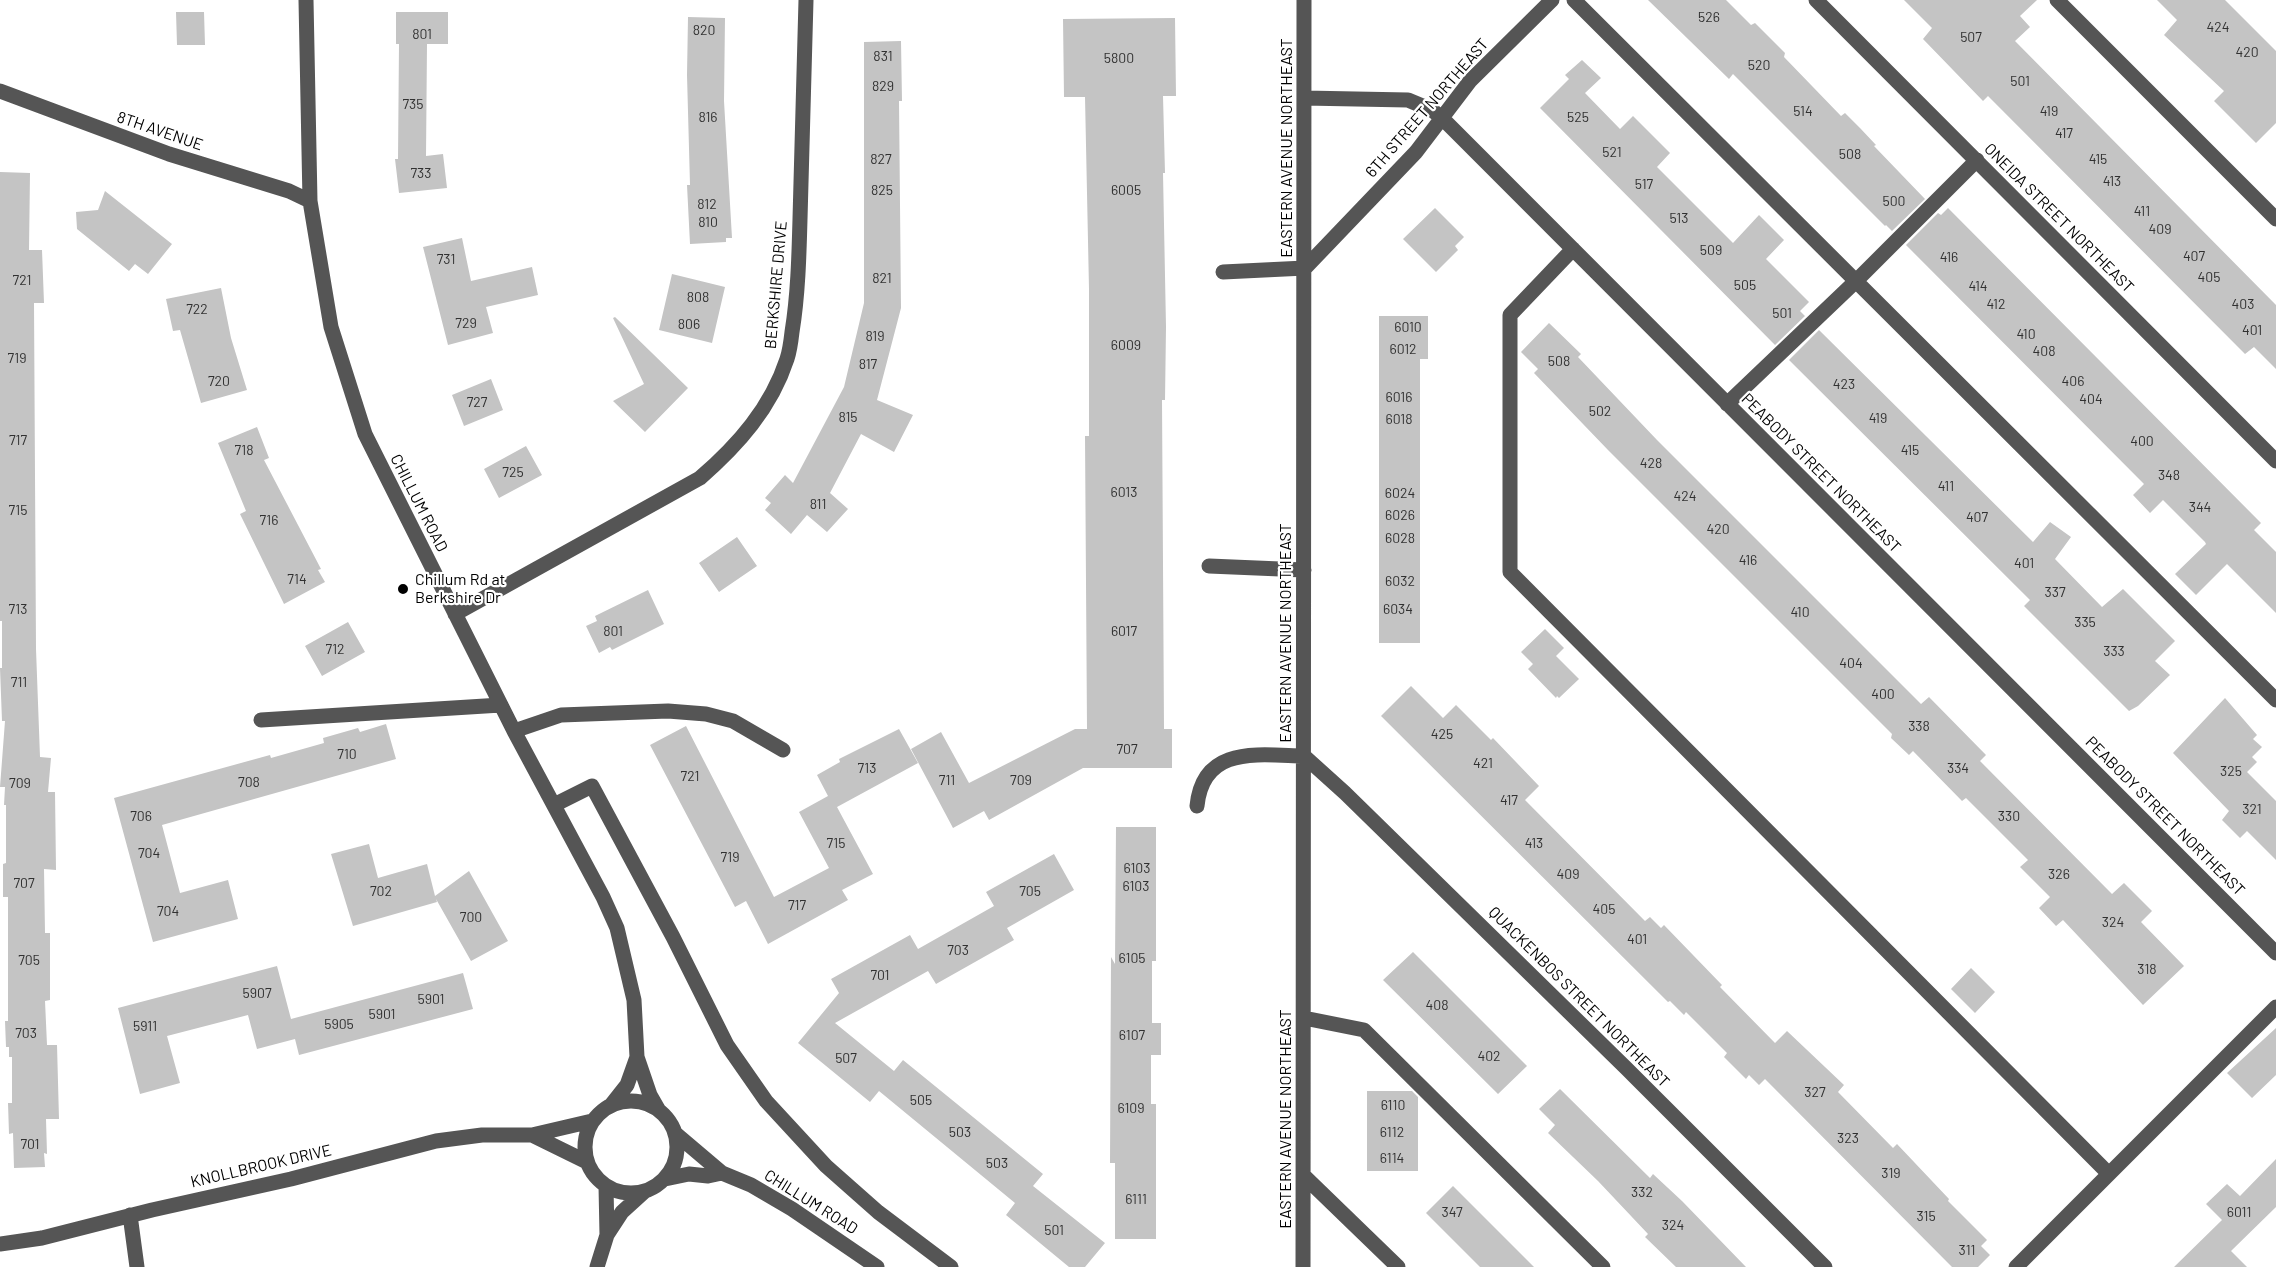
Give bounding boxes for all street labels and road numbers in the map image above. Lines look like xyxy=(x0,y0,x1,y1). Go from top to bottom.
street label: 6TH STREET NORTHEAST xyxy=(1361,35,1493,181)
street label: EASTERN AVENUE NORTHEAST xyxy=(1277,38,1297,258)
street label: 8TH AVENUE xyxy=(114,107,206,155)
street label: ONEIDA STREET NORTHEAST xyxy=(1980,139,2138,297)
street label: BERKSHIRE DRIVE xyxy=(761,220,791,350)
street label: PEABODY STREET NORTHEAST xyxy=(1737,389,1905,557)
street label: CHILLUM ROAD xyxy=(386,451,452,555)
street label: EASTERN AVENUE NORTHEAST xyxy=(1276,523,1296,743)
street label: PEABODY STREET NORTHEAST xyxy=(2081,732,2249,900)
street label: QUACKENBOS STREET NORTHEAST xyxy=(1485,903,1673,1091)
street label: EASTERN AVENUE NORTHEAST xyxy=(1276,1009,1296,1229)
street label: KNOLLBROOK DRIVE xyxy=(189,1140,333,1192)
street label: CHILLUM ROAD xyxy=(761,1166,861,1238)

